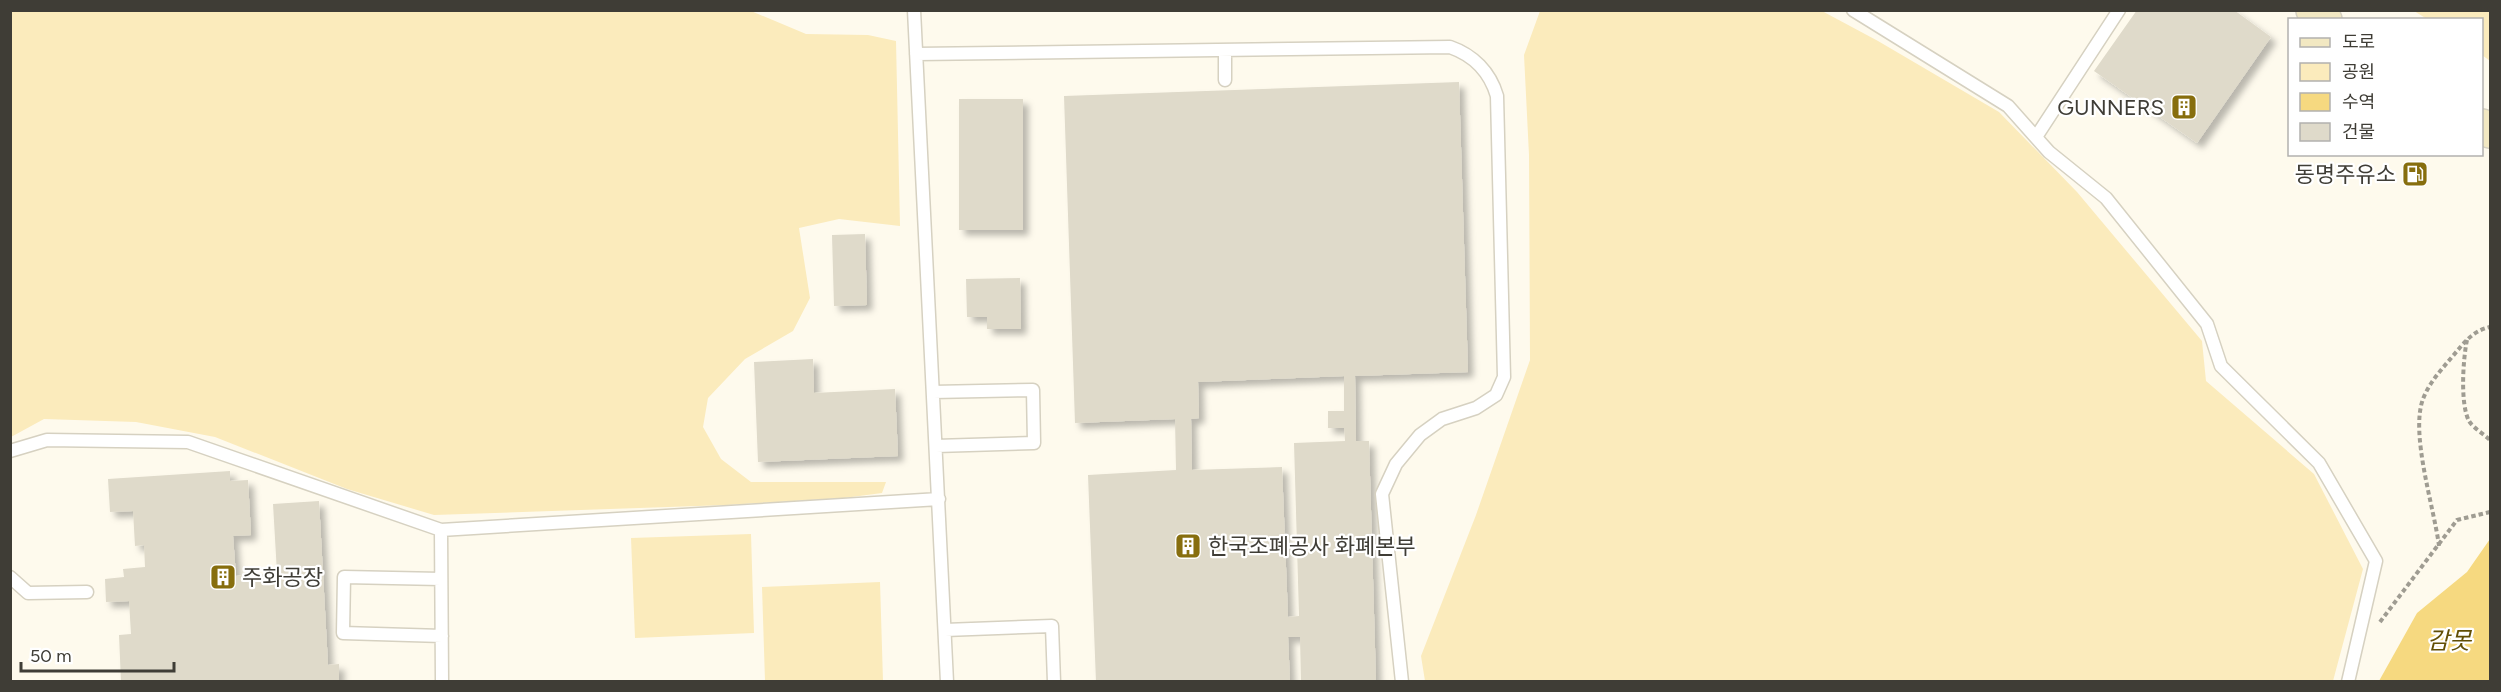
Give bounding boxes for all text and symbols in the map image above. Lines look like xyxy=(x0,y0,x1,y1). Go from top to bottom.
legend xyxy=(2288,18,2483,156)
text: 도로 xyxy=(2342,31,2375,53)
text: 공원 xyxy=(2342,61,2375,83)
text: 수역 xyxy=(2342,91,2375,113)
building icon: GUNNERS xyxy=(2169,92,2199,122)
place label: GUNNERS xyxy=(2057,94,2164,121)
text: 건물 xyxy=(2342,121,2375,143)
fuel station icon: 동명주유소 xyxy=(2400,159,2430,189)
place label: 동명주유소 xyxy=(2295,161,2396,188)
building icon: 한국조폐공사 화폐본부 xyxy=(1173,531,1203,561)
place label: 한국조폐공사 화폐본부 xyxy=(1208,533,1416,560)
building icon: 주화공장 xyxy=(208,562,238,592)
place label: 주화공장 xyxy=(242,564,323,591)
water label: 감못 xyxy=(2427,626,2473,655)
scale bar xyxy=(21,635,174,673)
text: 50 m xyxy=(30,645,72,667)

